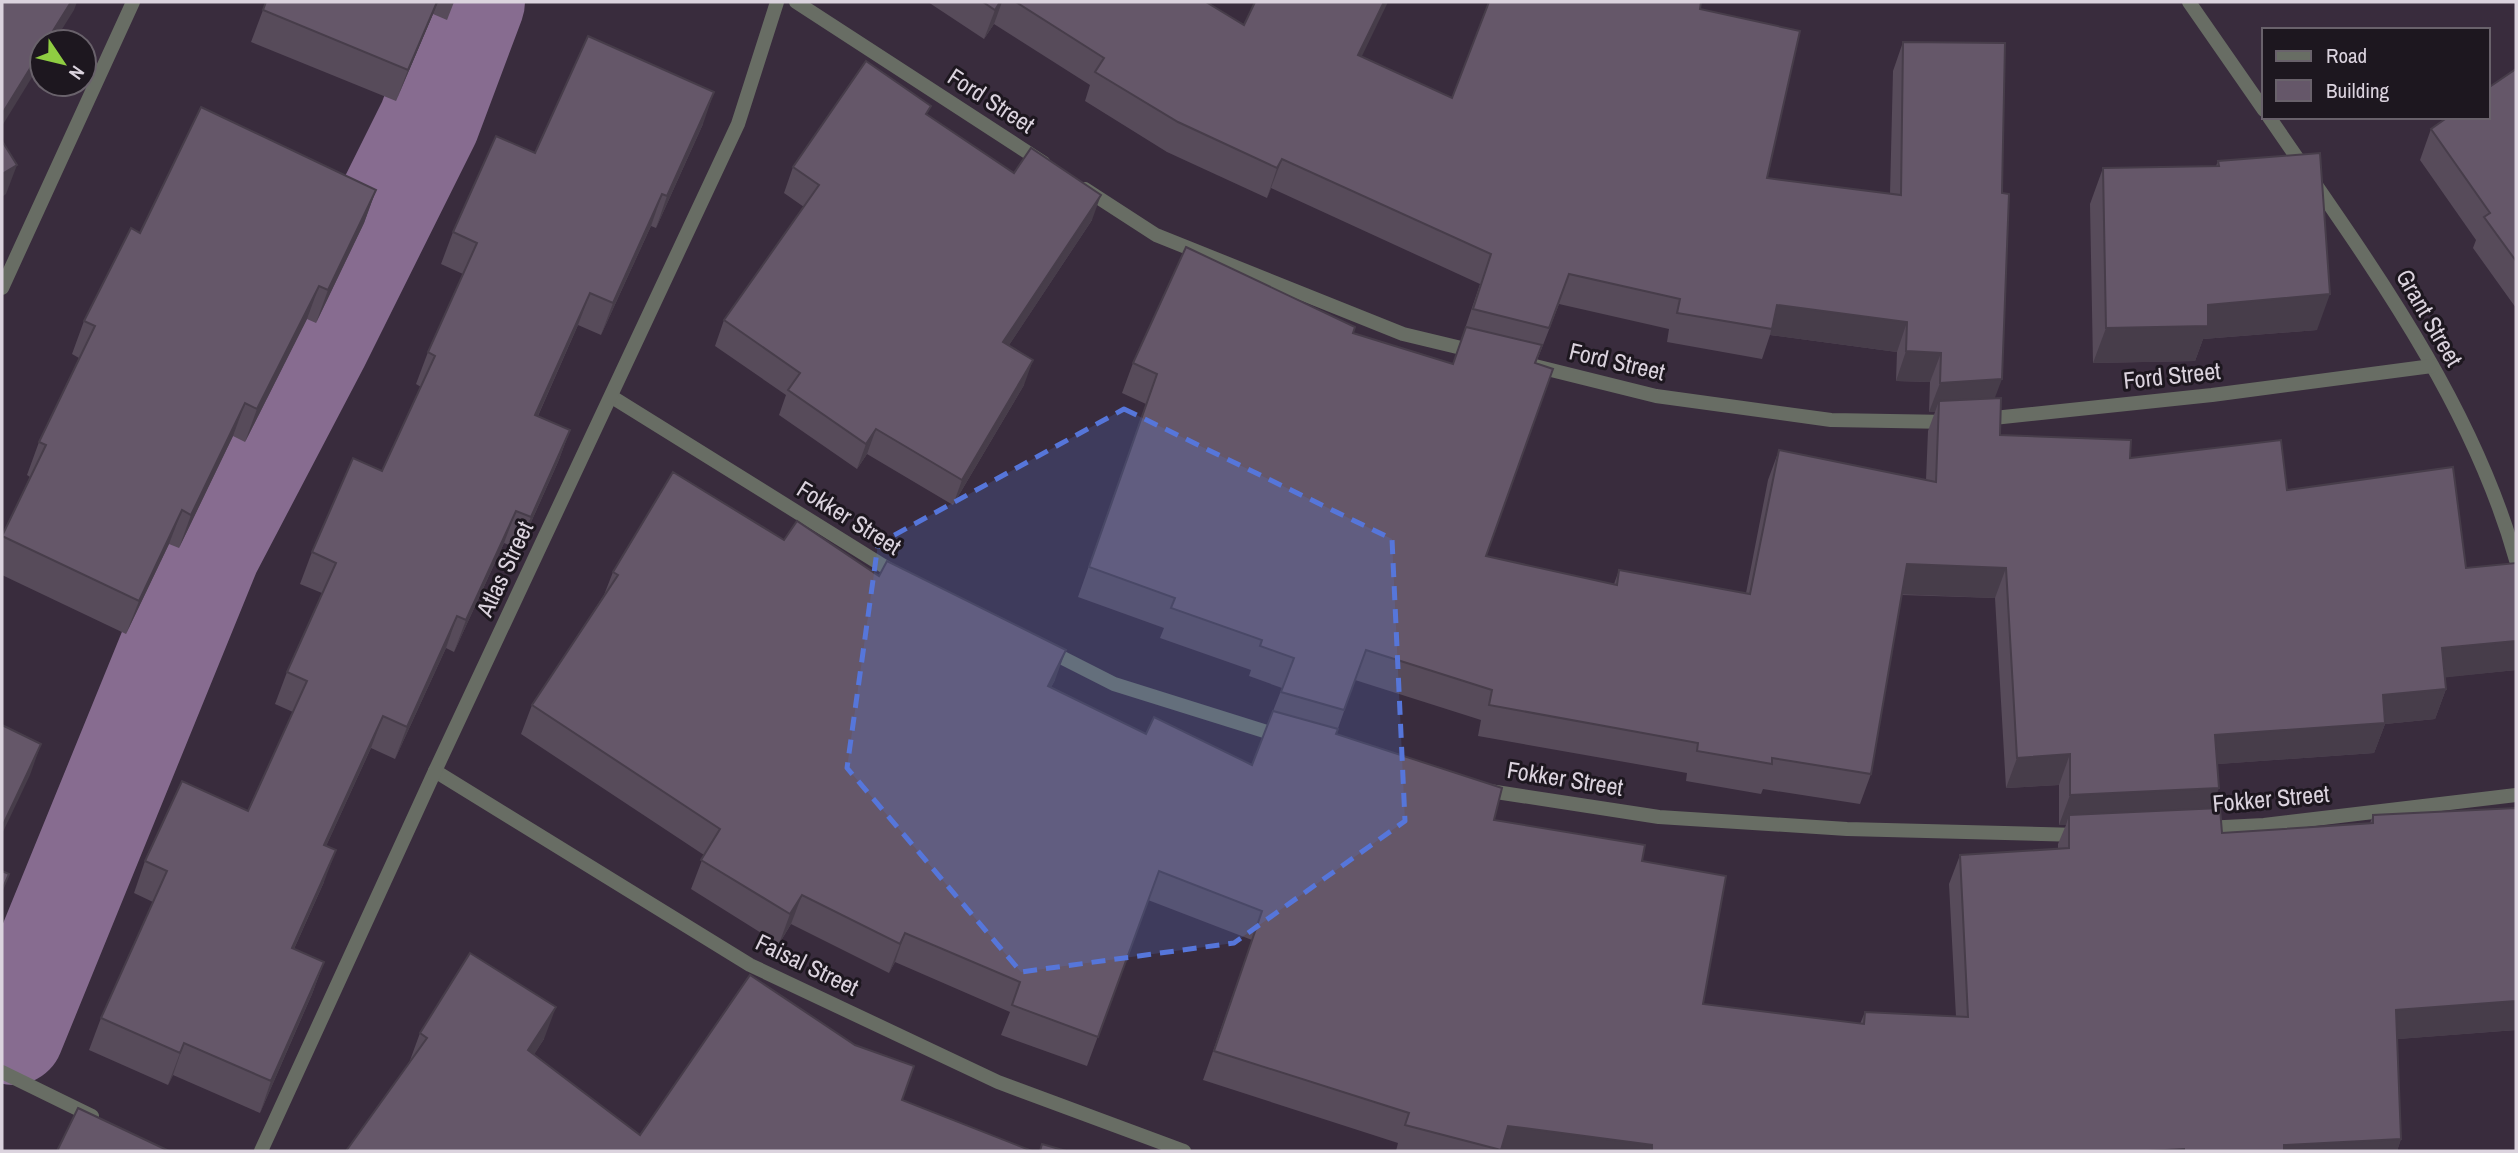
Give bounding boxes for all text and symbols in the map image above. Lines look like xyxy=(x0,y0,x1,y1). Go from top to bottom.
north arrow xyxy=(28,28,98,98)
legend xyxy=(2262,28,2490,119)
text: Road xyxy=(2326,41,2367,70)
street label: Ford Street xyxy=(942,60,1042,140)
text: N xyxy=(63,61,91,85)
text: Building xyxy=(2326,76,2390,105)
street label: Grant Street xyxy=(2389,263,2471,372)
street label: Ford Street xyxy=(1566,334,1669,388)
street label: Ford Street xyxy=(2122,354,2223,396)
street label: Fokker Street xyxy=(791,473,908,562)
street label: Atlas Street xyxy=(468,515,540,622)
street label: Fokker Street xyxy=(1505,753,1626,803)
street label: Fokker Street xyxy=(2211,777,2331,819)
street label: Faisal Street xyxy=(751,925,865,1003)

